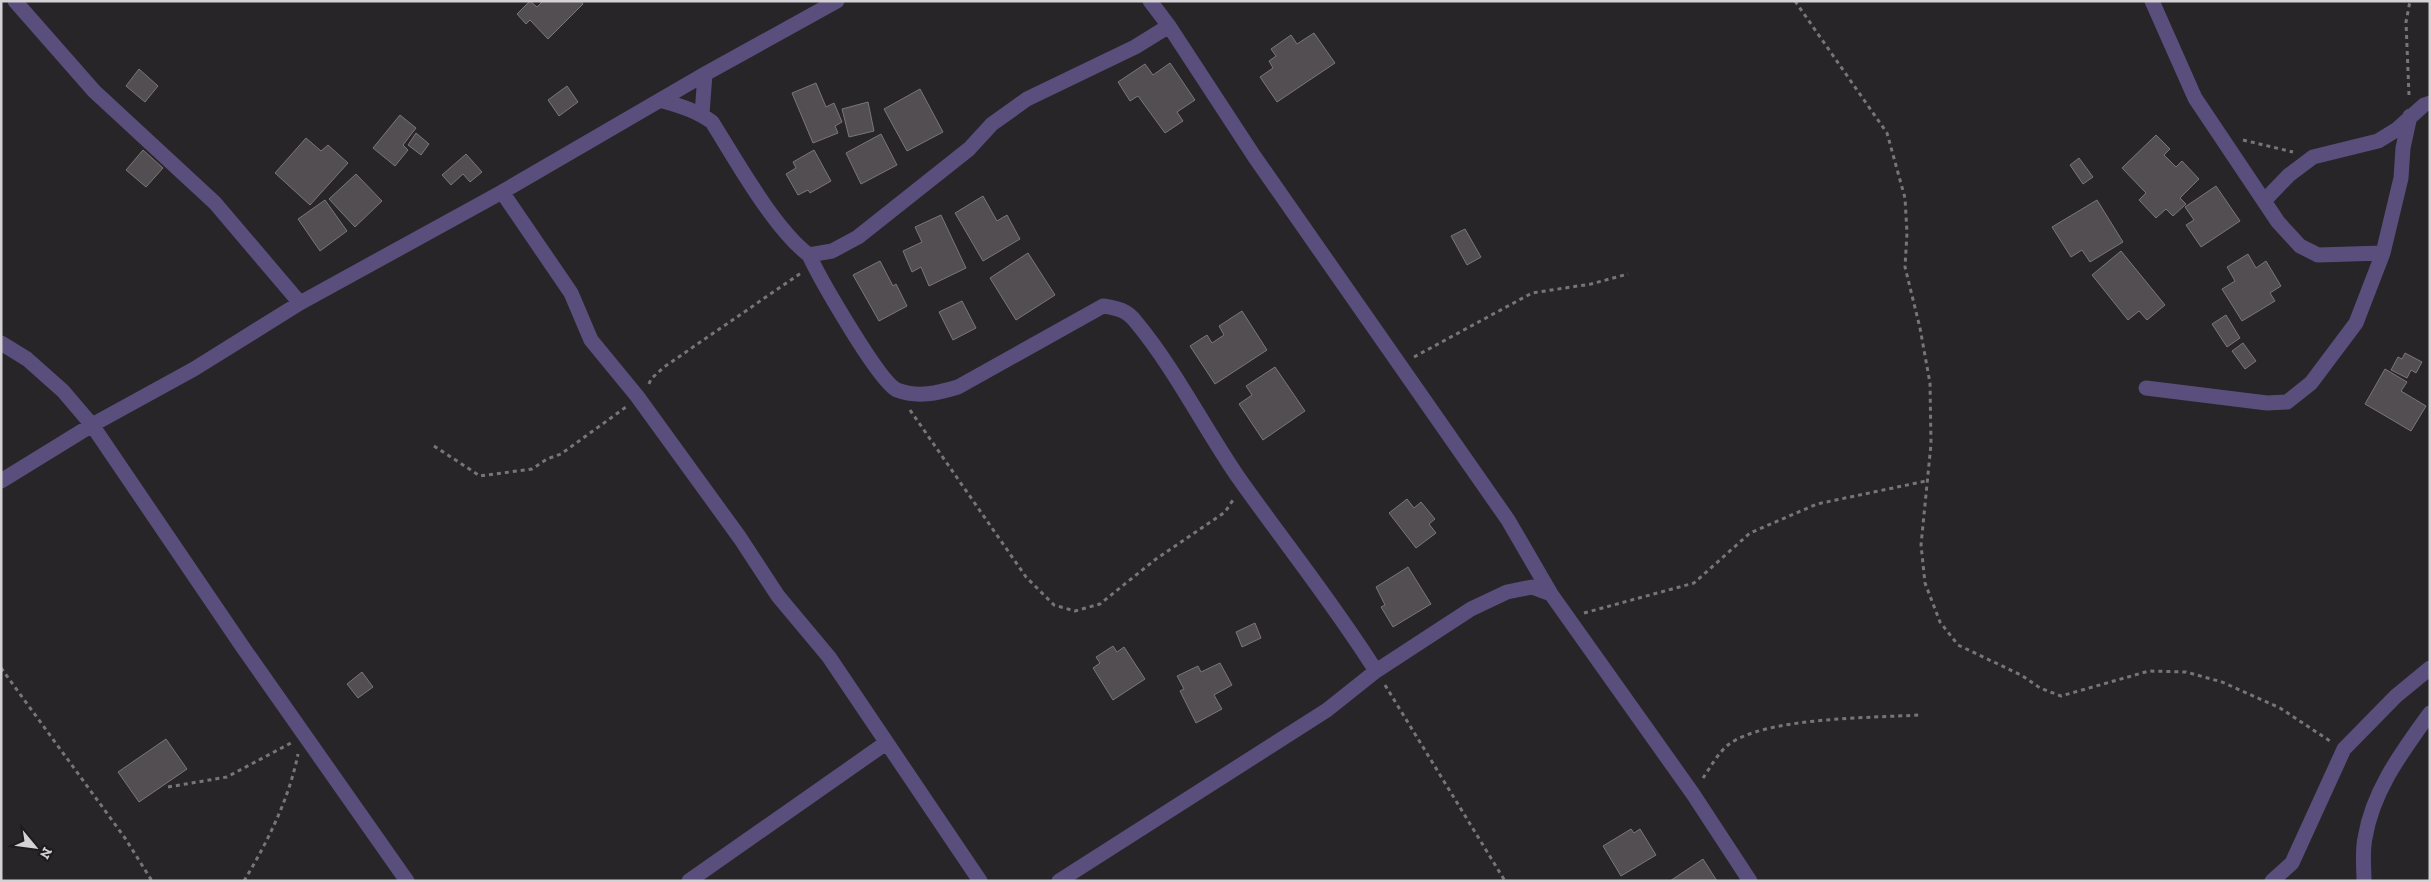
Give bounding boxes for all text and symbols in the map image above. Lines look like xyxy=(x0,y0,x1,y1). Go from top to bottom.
north arrow xyxy=(10,822,60,872)
text: N xyxy=(36,844,56,862)

